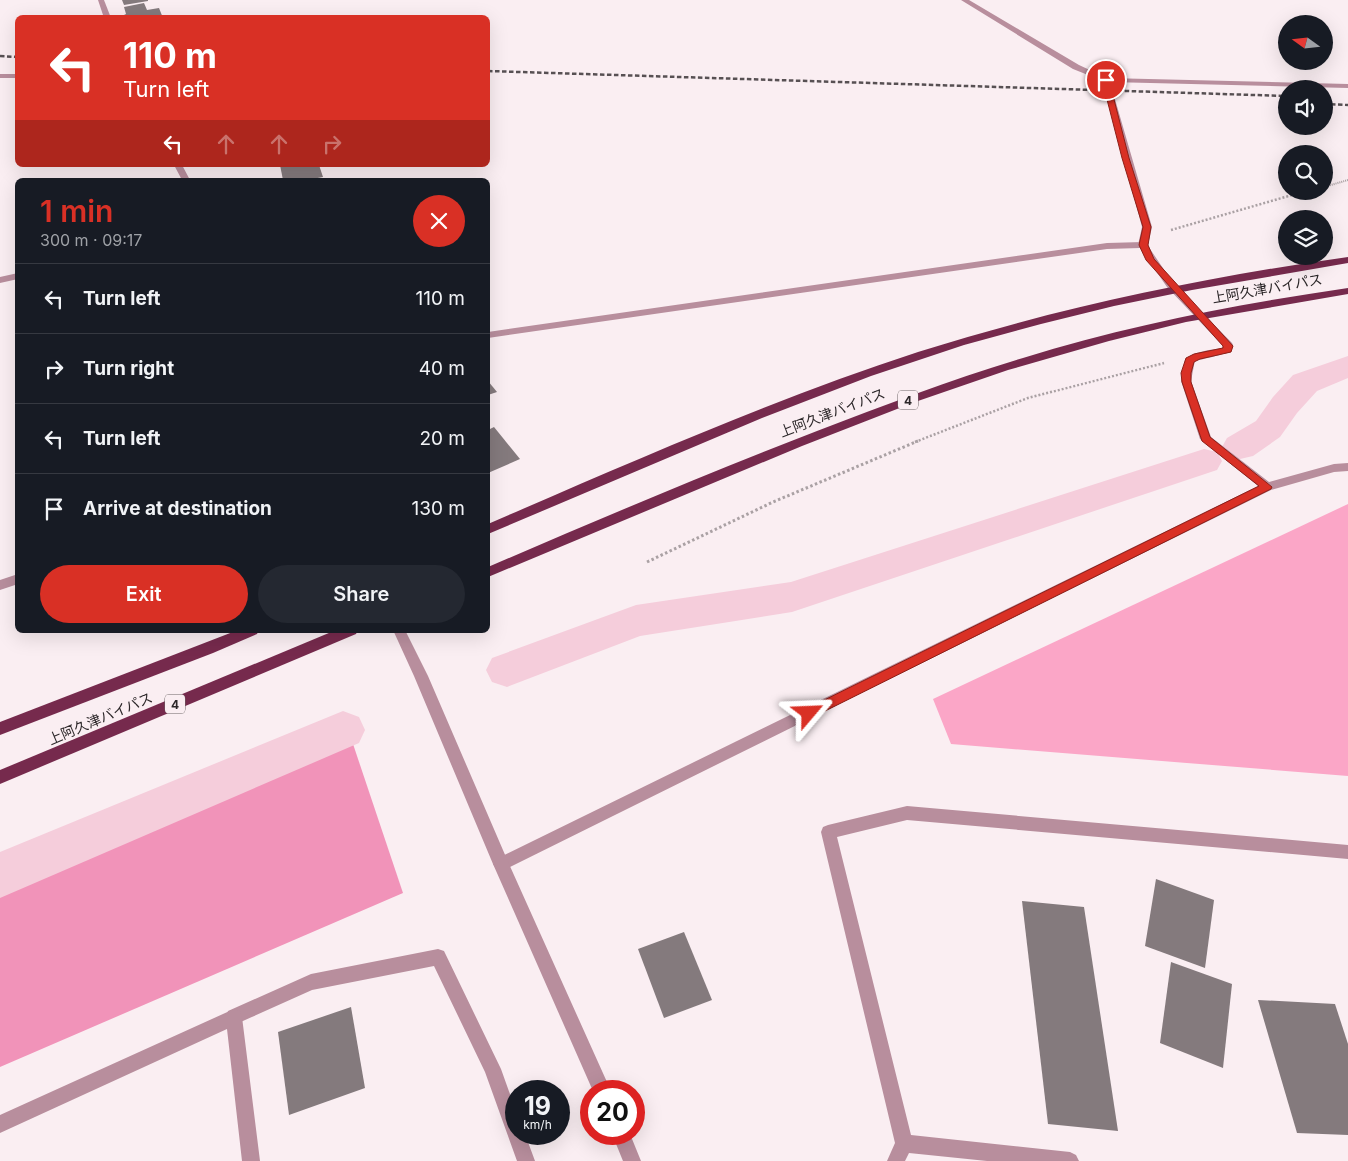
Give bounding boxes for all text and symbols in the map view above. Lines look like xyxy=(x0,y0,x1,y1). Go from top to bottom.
north arrow xyxy=(1278,15,1332,70)
map controls xyxy=(1278,15,1333,265)
text: 110 m xyxy=(123,34,217,76)
icon: left xyxy=(40,35,105,100)
pin xyxy=(1085,59,1127,101)
icon: arrive xyxy=(1092,66,1120,94)
text: Turn left xyxy=(123,76,209,102)
button: sound xyxy=(1278,80,1333,135)
icon: left xyxy=(159,130,187,158)
icon: ahead xyxy=(212,130,240,158)
icon: ahead xyxy=(265,130,293,158)
icon: right xyxy=(318,130,346,158)
button: search xyxy=(1278,145,1333,200)
text: 1 min xyxy=(40,193,113,229)
button: close xyxy=(413,195,465,247)
button: layers xyxy=(1278,210,1333,265)
text: 300 m · 09:17 xyxy=(40,230,142,250)
street label: 上阿久津バイパス xyxy=(1211,270,1323,306)
icon: left xyxy=(40,285,68,313)
text: Turn left xyxy=(83,287,161,310)
text: 110 m xyxy=(416,287,465,310)
icon: right xyxy=(40,355,68,383)
text: Turn right xyxy=(83,357,174,380)
text: 40 m xyxy=(419,357,465,380)
street label: 上阿久津バイパス xyxy=(777,384,887,440)
road number: 4 xyxy=(898,390,918,410)
icon: left xyxy=(40,425,68,453)
text: Turn left xyxy=(83,427,161,450)
text: 20 m xyxy=(419,427,465,450)
icon: arrive xyxy=(40,495,68,523)
text: Arrive at destination xyxy=(83,497,272,520)
text: 130 m xyxy=(412,497,465,520)
button: Exit xyxy=(40,565,248,623)
button: Share xyxy=(258,565,465,623)
position arrow xyxy=(782,686,834,738)
street label: 上阿久津バイパス xyxy=(45,688,155,748)
road number: 4 xyxy=(165,694,185,714)
speed limit sign: 20 xyxy=(580,1080,645,1145)
text: 19 xyxy=(524,1091,551,1121)
text: km/h xyxy=(523,1117,552,1132)

